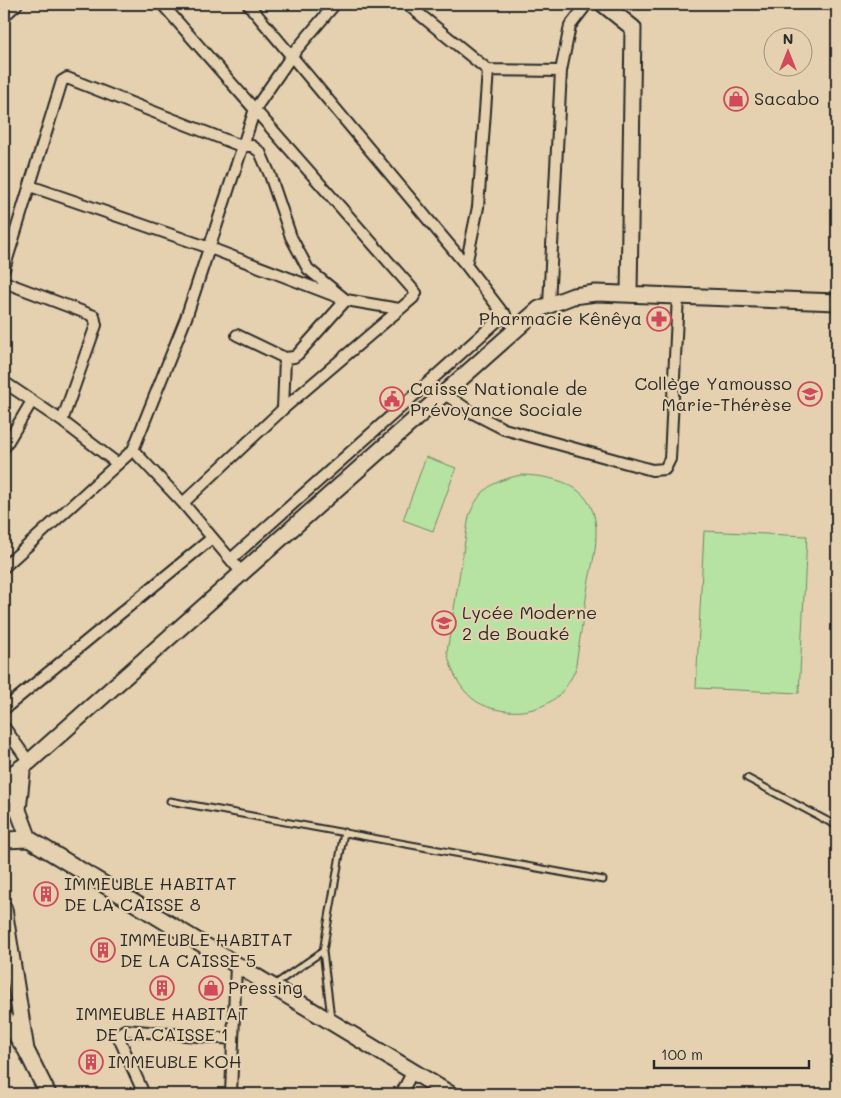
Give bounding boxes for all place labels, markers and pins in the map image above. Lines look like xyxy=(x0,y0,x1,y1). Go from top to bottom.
shop icon: Sacabo xyxy=(723,86,749,112)
place label: Sacabo xyxy=(754,86,820,110)
place label: Pharmacie Kênêya xyxy=(479,306,642,330)
pharmacy icon: Pharmacie Kênêya xyxy=(646,306,672,332)
place label: Collège Yamousso Marie-Thérèse xyxy=(635,371,792,416)
place label: Caisse Nationale de Prévoyance Sociale xyxy=(410,376,588,421)
school or university icon: Collège Yamousso Marie-Thérèse xyxy=(797,381,823,407)
public building icon: Caisse Nationale de Prévoyance Sociale xyxy=(379,386,405,412)
place label: Lycée Moderne 2 de Bouaké xyxy=(462,600,597,645)
school or university icon: Lycée Moderne 2 de Bouaké xyxy=(431,610,457,636)
place label: IMMEUBLE HABITAT DE LA CAISSE 8 xyxy=(64,871,236,916)
building icon: IMMEUBLE HABITAT DE LA CAISSE 8 xyxy=(33,881,59,907)
place label: IMMEUBLE HABITAT DE LA CAISSE 5 xyxy=(120,927,292,972)
building icon: IMMEUBLE HABITAT DE LA CAISSE 5 xyxy=(90,937,116,963)
building icon: IMMEUBLE HABITAT DE LA CAISSE 1 xyxy=(149,975,175,1001)
shop icon: Pressing xyxy=(198,975,224,1001)
place label: Pressing xyxy=(228,975,303,999)
place label: IMMEUBLE HABITAT DE LA CAISSE 1 xyxy=(76,1001,248,1046)
building icon: IMMEUBLE KOH xyxy=(78,1049,104,1075)
place label: IMMEUBLE KOH xyxy=(108,1049,242,1073)

